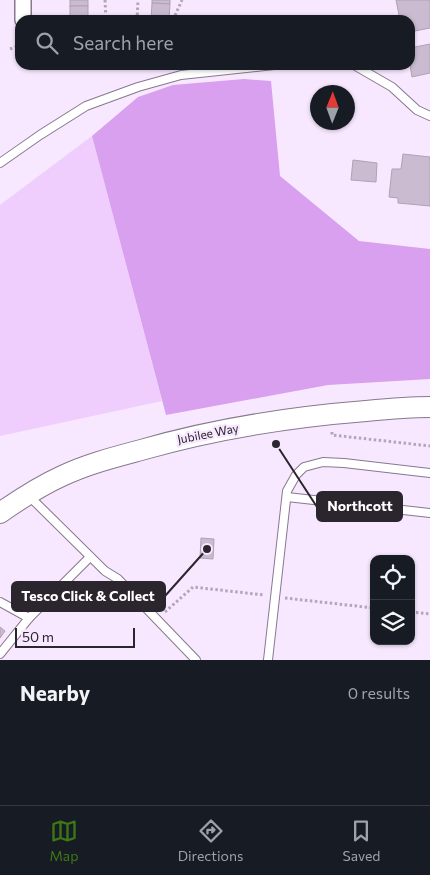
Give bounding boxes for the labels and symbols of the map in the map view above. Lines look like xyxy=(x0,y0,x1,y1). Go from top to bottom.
north arrow xyxy=(310,85,355,130)
street label: Jubilee Way xyxy=(176,420,240,447)
callout: Northcott xyxy=(317,492,402,521)
text: Northcott xyxy=(327,497,393,514)
callout: Tesco Click & Collect xyxy=(12,582,165,611)
text: Tesco Click & Collect xyxy=(21,587,155,604)
scale bar xyxy=(15,625,135,648)

